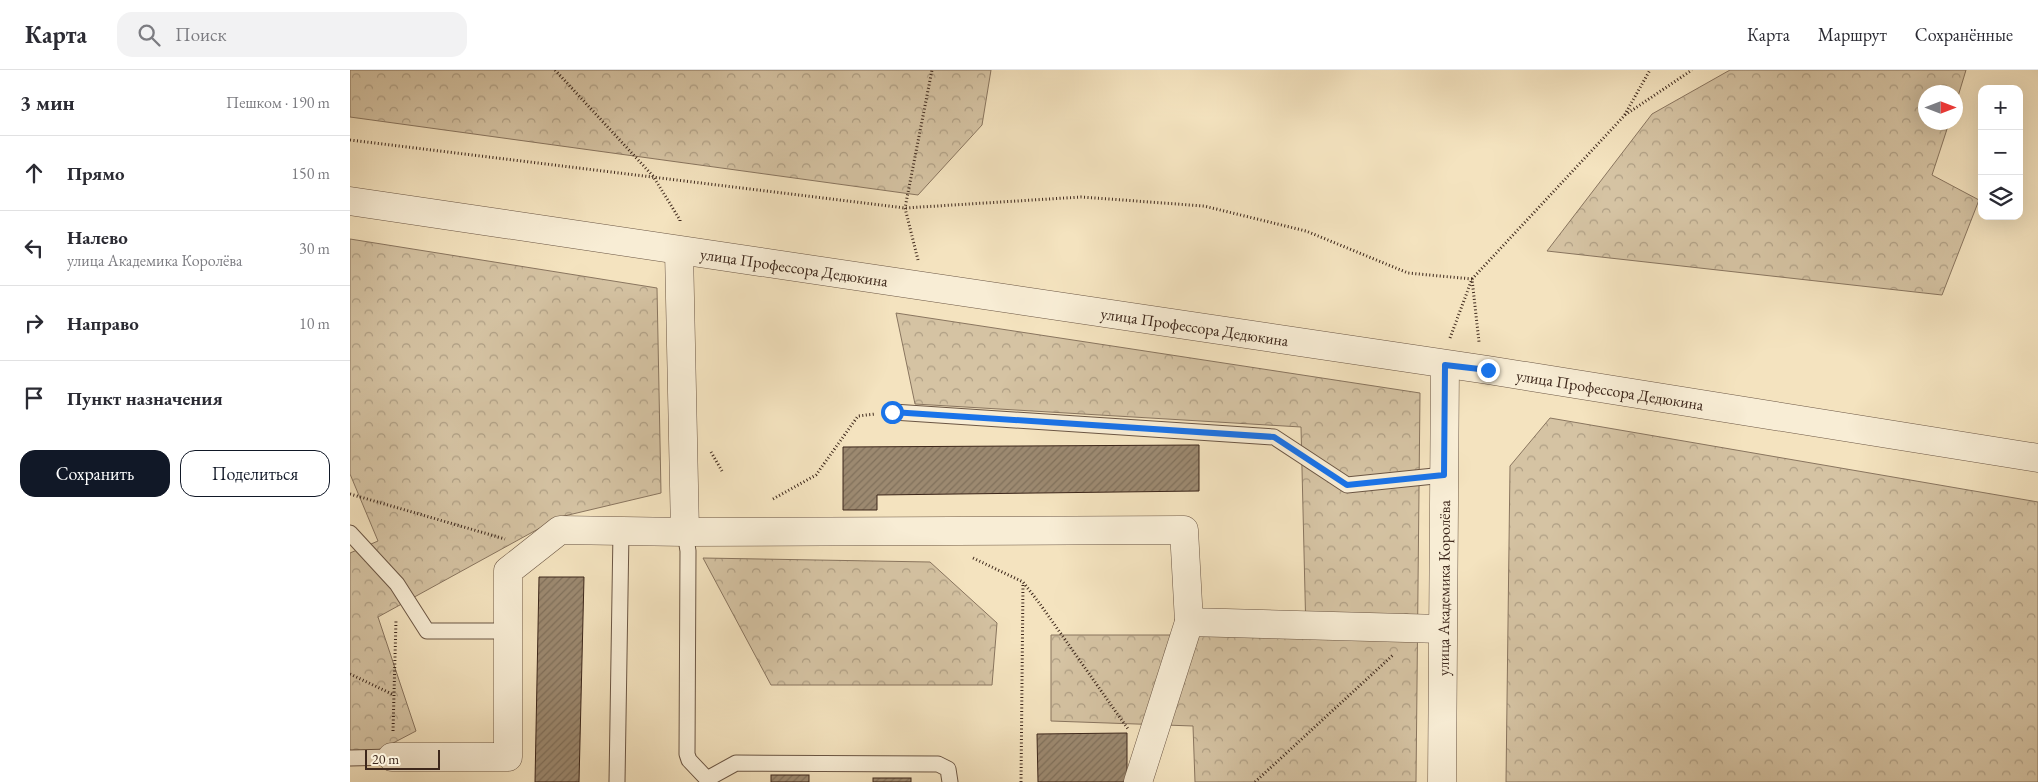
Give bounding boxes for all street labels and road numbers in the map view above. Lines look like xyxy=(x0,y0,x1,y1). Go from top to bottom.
street label: улица Профессора Дедюкина xyxy=(699,243,890,292)
street label: улица Профессора Дедюкина xyxy=(1099,303,1291,351)
street label: улица Профессора Дедюкина xyxy=(1515,365,1706,415)
street label: улица Академика Королёва xyxy=(1433,499,1455,676)

